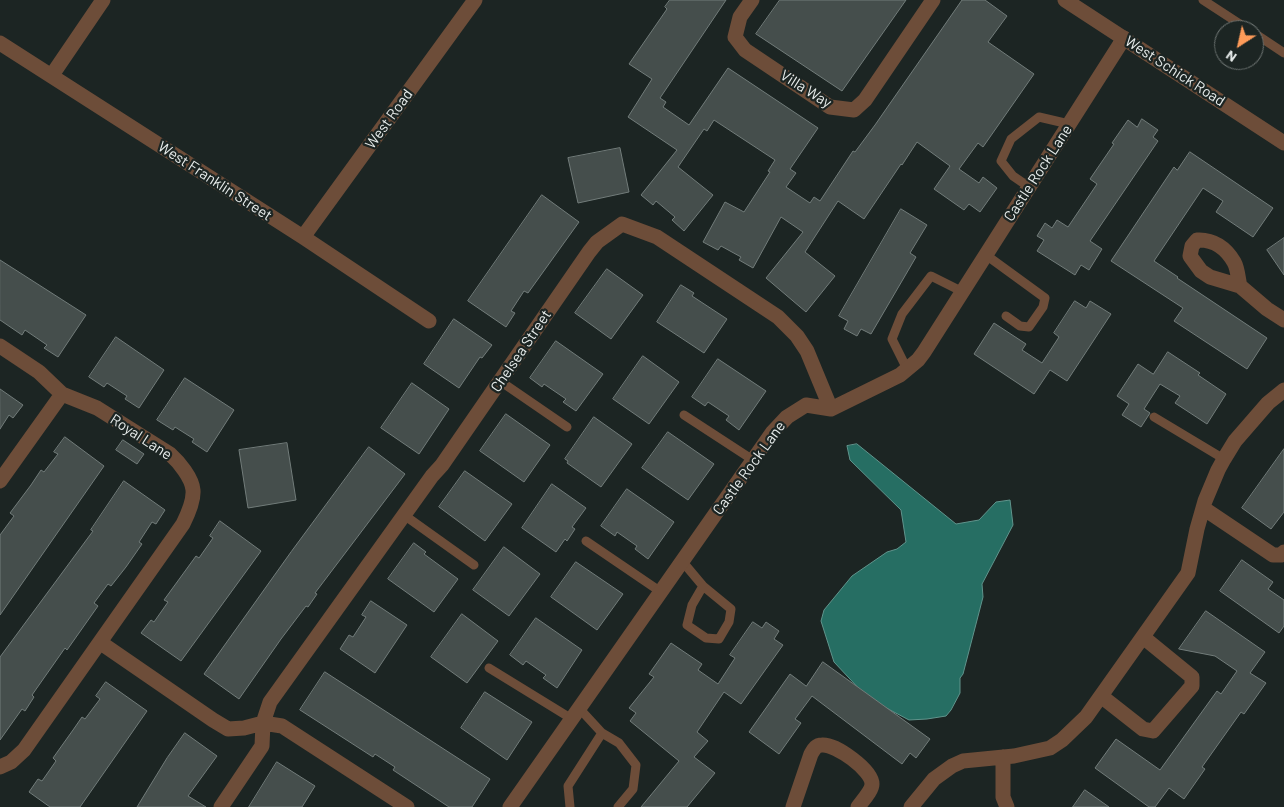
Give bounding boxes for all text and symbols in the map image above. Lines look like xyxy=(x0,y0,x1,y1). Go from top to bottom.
north arrow xyxy=(1214,20,1264,70)
street label: West Schick Road xyxy=(1121,32,1229,110)
text: N xyxy=(1222,47,1239,67)
street label: Villa Way xyxy=(777,66,835,112)
street label: West Road xyxy=(361,86,417,152)
street label: Castle Rock Lane xyxy=(1000,121,1076,225)
street label: West Franklin Street xyxy=(155,137,275,225)
street label: Chelsea Street xyxy=(487,306,555,396)
street label: Royal Lane xyxy=(107,410,175,464)
street label: Castle Rock Lane xyxy=(709,418,789,518)

